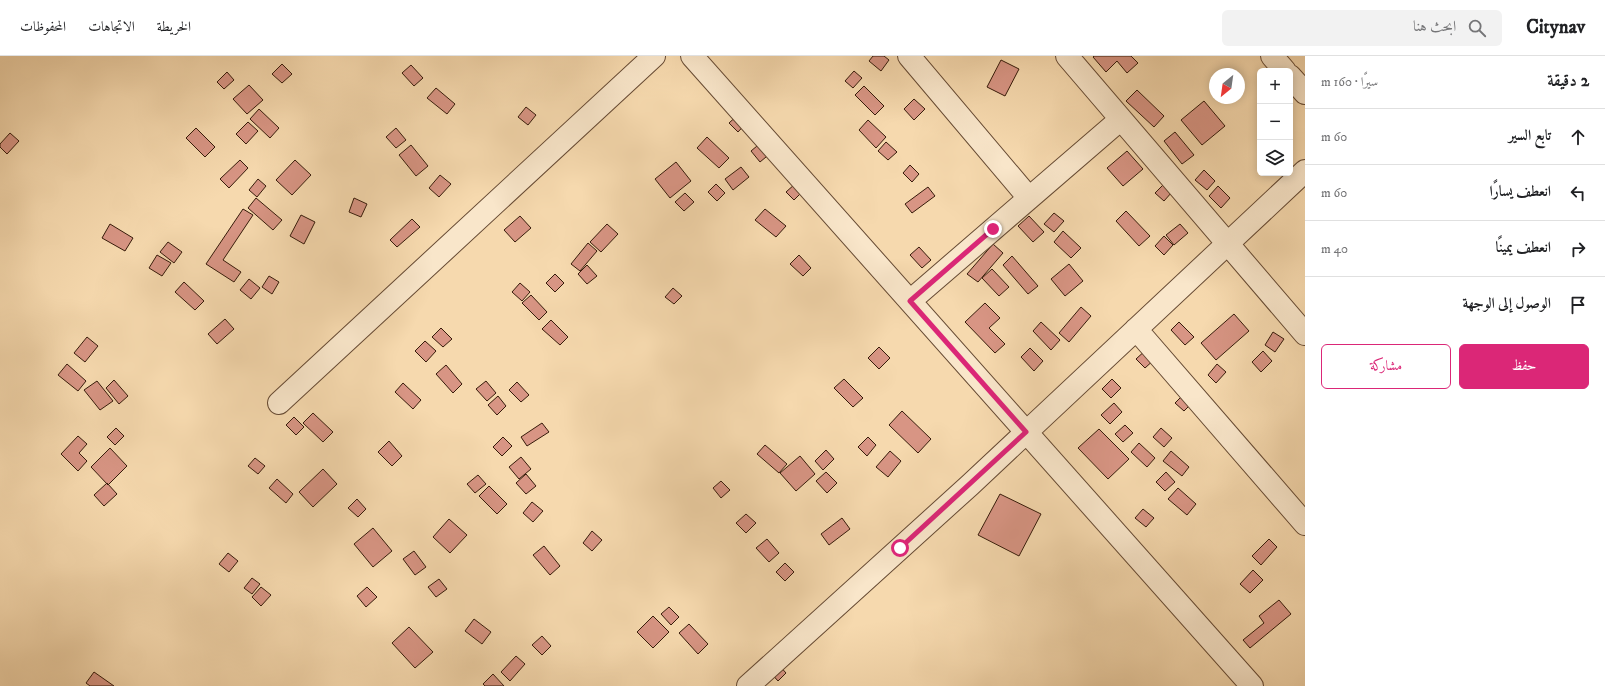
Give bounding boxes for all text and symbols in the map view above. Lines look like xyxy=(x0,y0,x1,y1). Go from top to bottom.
search box xyxy=(1222,10,1502,46)
text: Citynav xyxy=(1526,16,1585,39)
text: ابحث هنا xyxy=(1413,17,1456,36)
icon: search xyxy=(1466,17,1488,39)
text: المحفوظات xyxy=(20,18,66,36)
text: الاتجاهات xyxy=(88,18,135,36)
text: الخريطة xyxy=(157,18,191,36)
north arrow xyxy=(1209,68,1245,104)
map controls xyxy=(1257,68,1293,176)
button: + xyxy=(1257,68,1293,104)
text: 2 دقيقة xyxy=(1547,70,1589,92)
text: سيرًا · 160 m xyxy=(1321,74,1378,90)
button: − xyxy=(1257,104,1293,140)
text: تابع السير xyxy=(1509,126,1551,145)
icon: ahead xyxy=(1567,126,1589,148)
text: 60 m xyxy=(1321,129,1347,145)
button: layers xyxy=(1257,140,1293,176)
text: انعطف يسارًا xyxy=(1490,182,1551,201)
icon: left xyxy=(1567,182,1589,204)
text: 60 m xyxy=(1321,185,1347,201)
route end xyxy=(984,220,1002,238)
text: انعطف يمينًا xyxy=(1496,238,1551,257)
icon: right xyxy=(1567,238,1589,260)
text: 40 m xyxy=(1321,241,1348,257)
text: الوصول إلى الوجهة xyxy=(1462,294,1551,313)
icon: arrive xyxy=(1567,294,1589,316)
button: مشاركة xyxy=(1321,344,1451,389)
button: حفظ xyxy=(1459,344,1589,389)
route start xyxy=(891,539,909,557)

